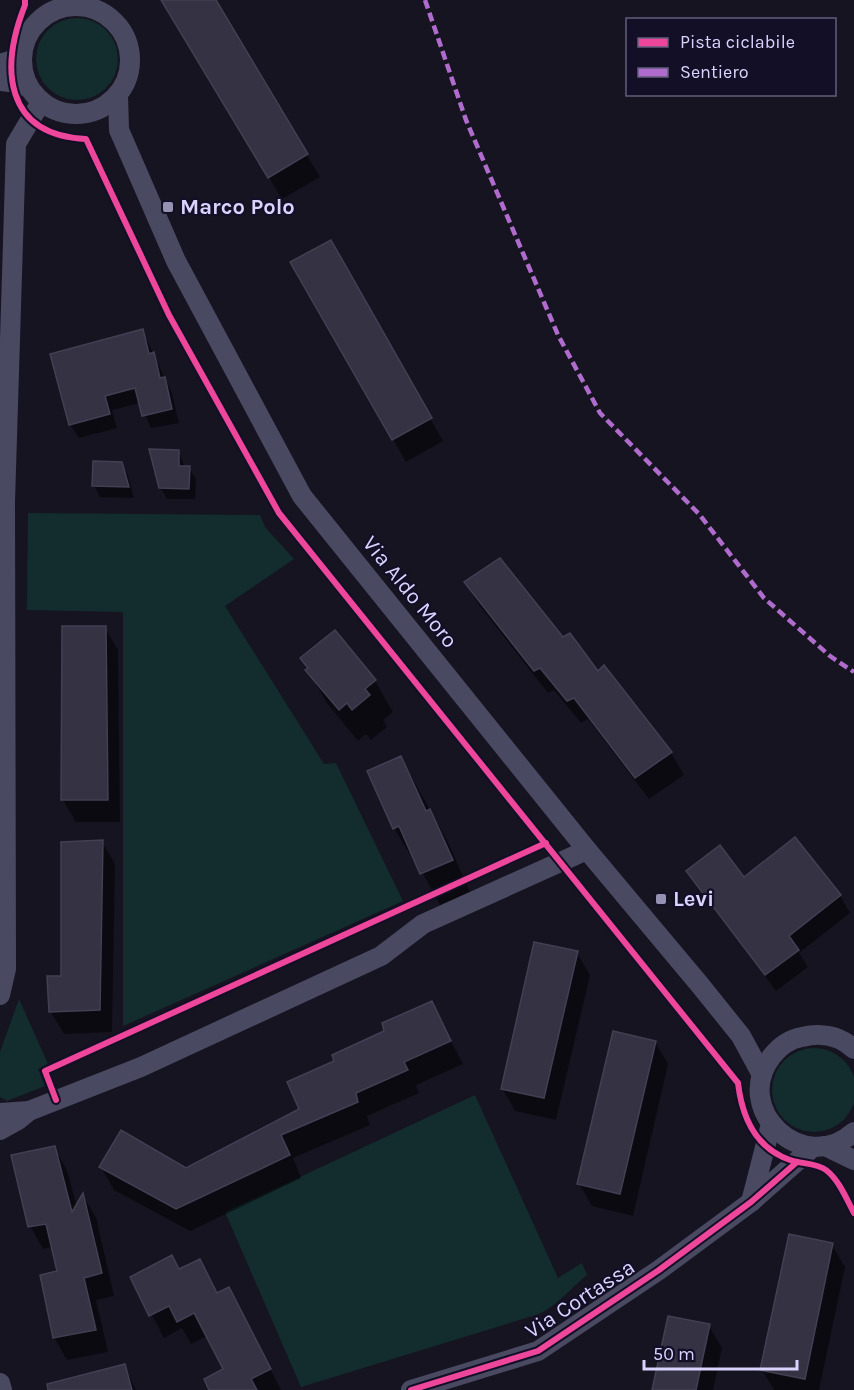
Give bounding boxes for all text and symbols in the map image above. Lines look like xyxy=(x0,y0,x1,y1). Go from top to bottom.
legend xyxy=(626,18,836,96)
text: Pista ciclabile xyxy=(680,31,795,53)
text: Sentiero xyxy=(680,61,749,83)
place label: Marco Polo xyxy=(180,194,295,220)
marker: Marco Polo xyxy=(161,200,175,214)
street label: Via Aldo Moro xyxy=(357,531,463,653)
place label: Levi xyxy=(673,886,714,912)
marker: Levi xyxy=(654,892,668,906)
street label: Via Cortassa xyxy=(520,1254,640,1344)
scale bar xyxy=(644,1333,797,1371)
text: 50 m xyxy=(653,1343,695,1365)

